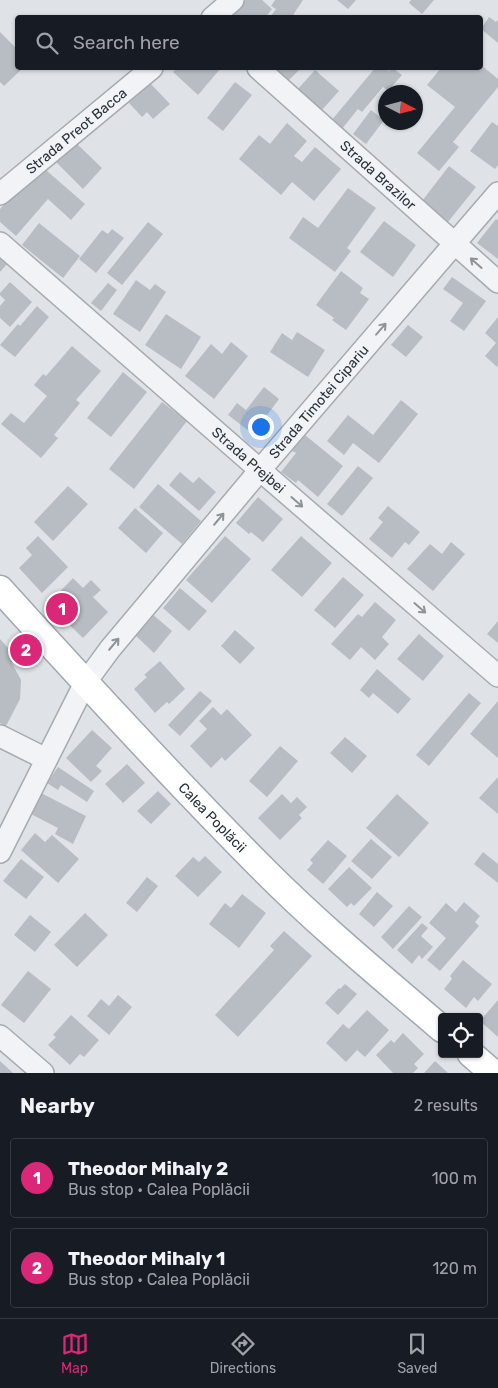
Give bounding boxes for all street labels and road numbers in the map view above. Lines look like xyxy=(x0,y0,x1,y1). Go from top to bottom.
street label: Strada Preot Bacca xyxy=(22,84,130,178)
street label: Strada Brazilor xyxy=(337,137,420,214)
street label: Strada Timotei Cipariu xyxy=(265,341,372,462)
street label: Strada Prejbei xyxy=(208,423,289,497)
street label: Calea Poplăcii xyxy=(175,779,250,856)

